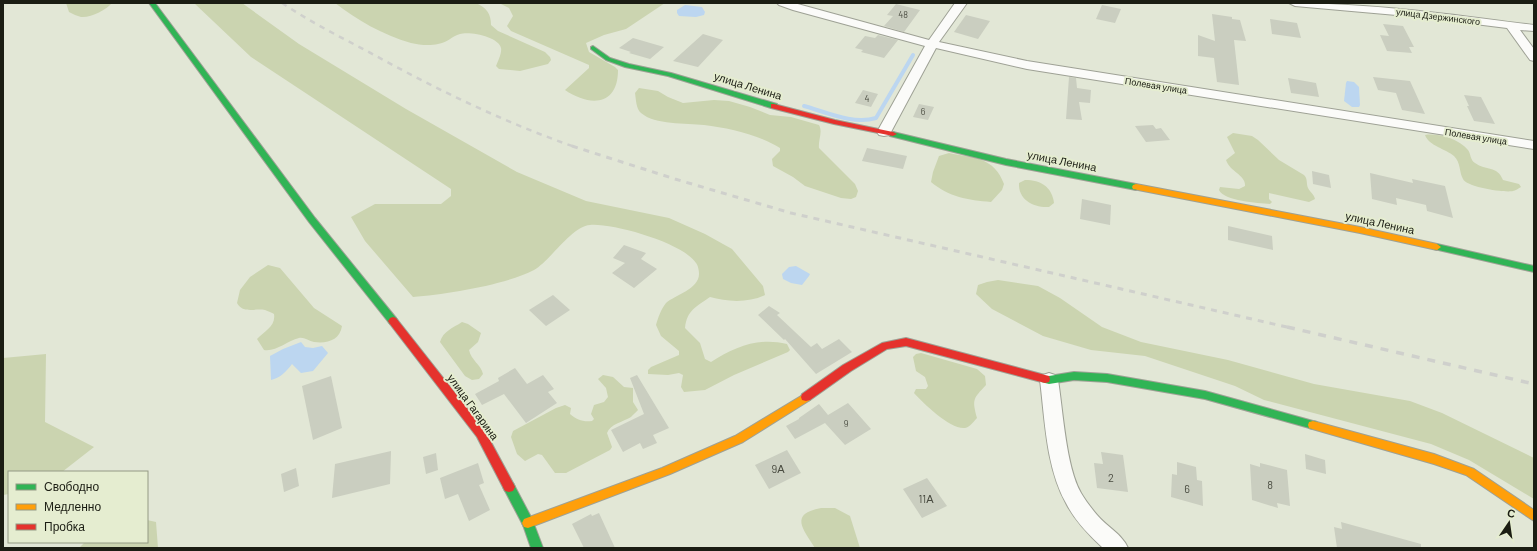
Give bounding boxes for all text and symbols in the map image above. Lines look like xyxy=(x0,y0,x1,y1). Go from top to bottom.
street label: улица Дзержинского xyxy=(1395,6,1481,27)
house number: 48 xyxy=(898,9,908,20)
street label: улица Ленина xyxy=(713,69,784,102)
street label: Полевая улица xyxy=(1124,75,1188,96)
house number: 4 xyxy=(865,93,870,104)
house number: 6 xyxy=(921,106,926,117)
street label: Полевая улица xyxy=(1444,126,1508,147)
street label: улица Ленина xyxy=(1026,147,1099,174)
street label: улица Ленина xyxy=(1344,209,1417,236)
street label: улица Гагарина xyxy=(445,371,502,443)
house number: 9 xyxy=(844,418,849,429)
house number: 9А xyxy=(771,462,785,475)
legend xyxy=(8,471,148,543)
house number: 2 xyxy=(1108,471,1114,484)
house number: 8 xyxy=(1267,478,1273,491)
text: Свободно xyxy=(44,479,99,494)
house number: 6 xyxy=(1184,482,1190,495)
house number: 11А xyxy=(918,492,934,505)
text: Медленно xyxy=(44,499,101,514)
north arrow xyxy=(1489,503,1529,543)
text: С xyxy=(1506,506,1517,520)
text: Пробка xyxy=(44,519,85,534)

